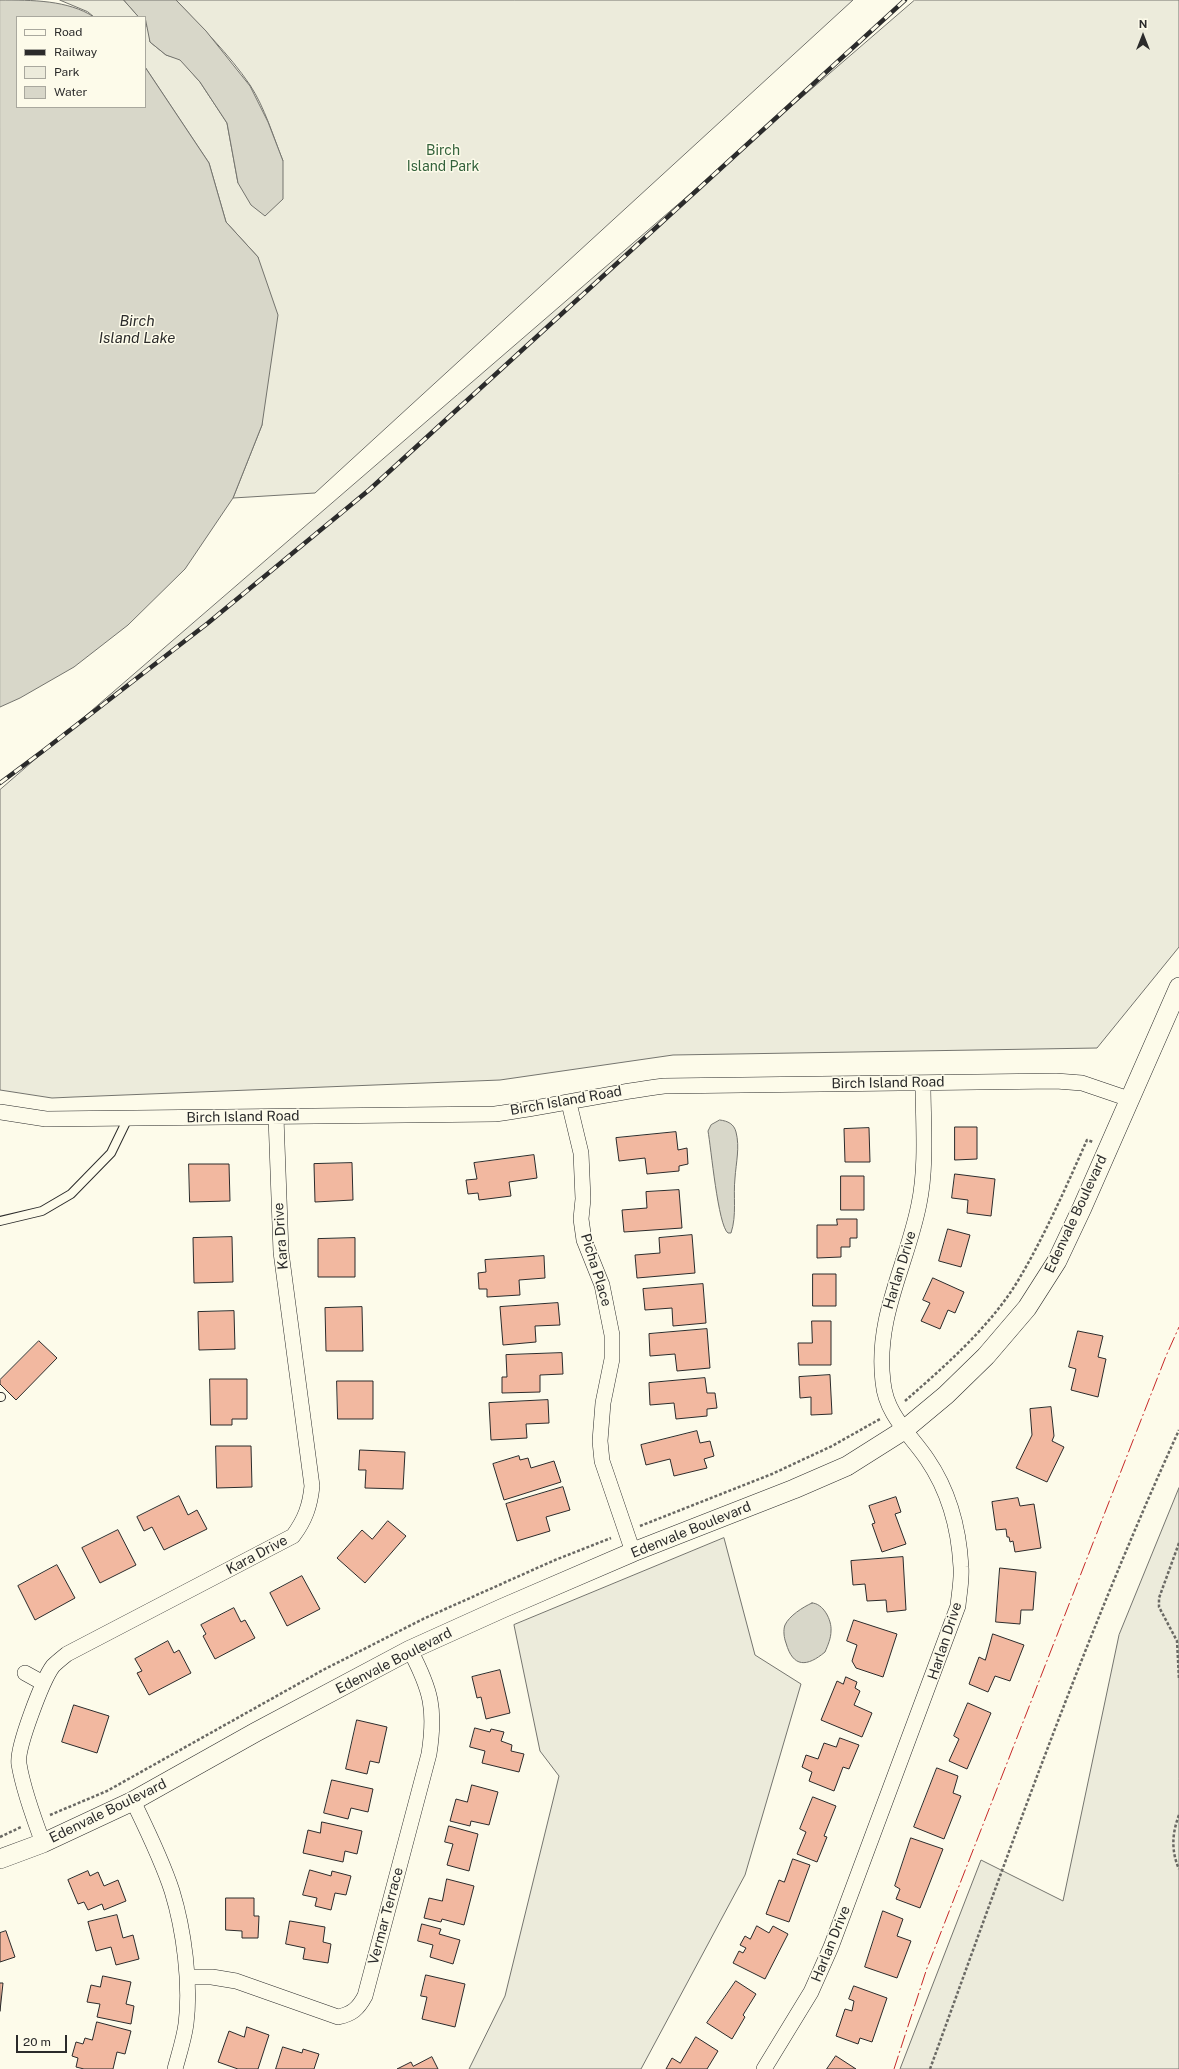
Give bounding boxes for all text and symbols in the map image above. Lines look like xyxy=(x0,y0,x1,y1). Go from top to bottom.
legend xyxy=(16,16,146,108)
north arrow xyxy=(1123,16,1163,56)
text: N xyxy=(1139,18,1147,30)
text: Road xyxy=(54,25,82,39)
text: Railway xyxy=(54,45,97,59)
text: Park xyxy=(54,65,80,79)
text: Water xyxy=(54,85,87,99)
park label: Birch Island Park xyxy=(407,143,479,176)
water label: Birch Island Lake xyxy=(99,312,175,347)
street label: Birch Island Road xyxy=(831,1074,945,1092)
street label: Birch Island Road xyxy=(509,1083,623,1119)
street label: Birch Island Road xyxy=(186,1108,300,1126)
street label: Edenvale Boulevard xyxy=(1041,1152,1111,1276)
street label: Kara Drive xyxy=(270,1202,292,1270)
street label: Harlan Drive xyxy=(880,1229,920,1311)
street label: Picha Place xyxy=(577,1231,615,1309)
street label: Edenvale Boulevard xyxy=(628,1498,754,1562)
street label: Kara Drive xyxy=(223,1532,291,1578)
street label: Harlan Drive xyxy=(925,1600,965,1682)
street label: Edenvale Boulevard xyxy=(333,1624,455,1698)
street label: Edenvale Boulevard xyxy=(47,1775,169,1847)
street label: Vermar Terrace xyxy=(365,1865,407,1967)
street label: Harlan Drive xyxy=(808,1903,854,1985)
scale bar xyxy=(18,2027,69,2053)
text: 20 m xyxy=(23,2035,51,2049)

